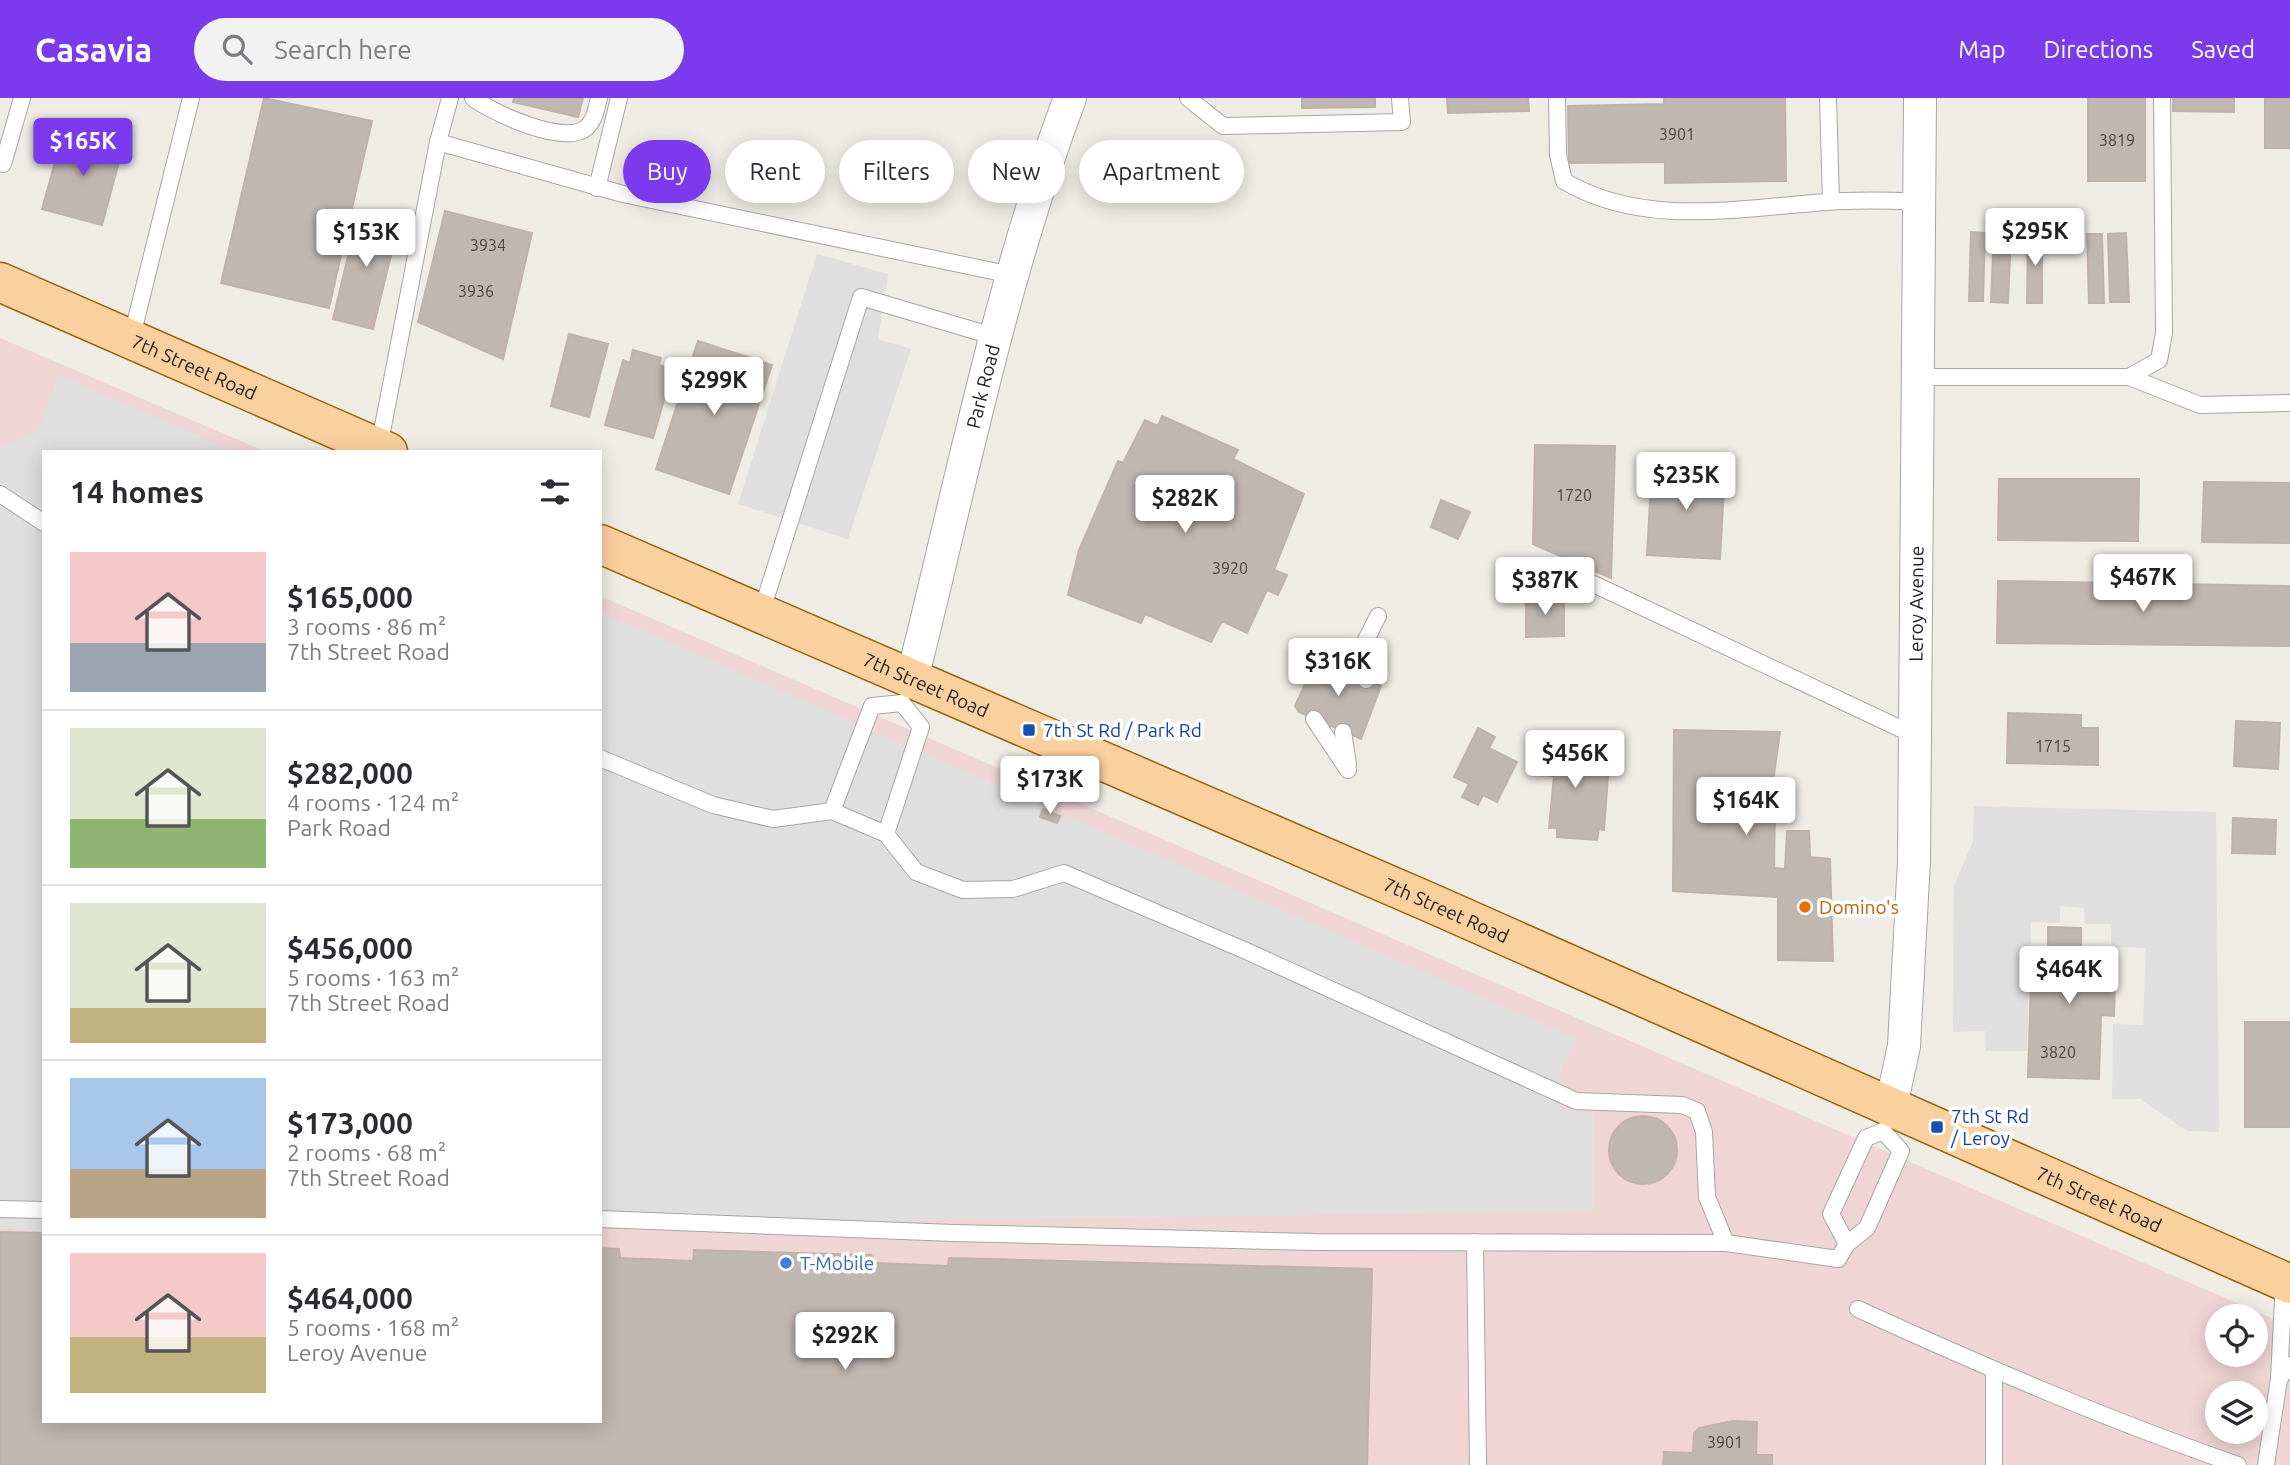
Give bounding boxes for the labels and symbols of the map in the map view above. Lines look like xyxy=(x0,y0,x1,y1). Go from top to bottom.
pin: $165K xyxy=(34,118,132,178)
house number: 3901 xyxy=(1659,125,1695,143)
house number: 3819 xyxy=(2099,131,2135,149)
pin: $295K xyxy=(1986,208,2084,268)
pin: $153K xyxy=(317,209,415,269)
house number: 3934 xyxy=(470,236,506,254)
house number: 3936 xyxy=(458,282,494,300)
street label: 7th Street Road xyxy=(128,330,260,404)
street label: Park Road xyxy=(962,342,1004,431)
pin: $299K xyxy=(665,358,763,417)
pin: $235K xyxy=(1637,452,1735,512)
pin: $282K xyxy=(1136,476,1234,535)
house number: 1720 xyxy=(1556,486,1592,504)
street label: Leroy Avenue xyxy=(1905,546,1927,662)
pin: $467K xyxy=(2094,554,2192,614)
pin: $387K xyxy=(1496,558,1594,617)
house number: 3920 xyxy=(1212,559,1248,577)
pin: $316K xyxy=(1289,638,1387,698)
street label: 7th Street Road xyxy=(860,648,992,722)
place label: 7th St Rd / Park Rd xyxy=(1043,719,1202,741)
marker: 7th St Rd / Park Rd xyxy=(1021,722,1037,738)
pin: $456K xyxy=(1526,730,1624,790)
house number: 1715 xyxy=(2035,737,2071,755)
pin: $173K xyxy=(1001,756,1099,816)
pin: $164K xyxy=(1697,778,1795,837)
street label: 7th Street Road xyxy=(1380,873,1512,947)
place label: Domino's xyxy=(1819,896,1899,918)
marker: Domino's xyxy=(1797,899,1813,915)
pin: $464K xyxy=(2020,946,2118,1006)
house number: 3820 xyxy=(2040,1043,2076,1061)
place label: 7th St Rd / Leroy xyxy=(1950,1105,2029,1149)
marker: 7th St Rd / Leroy xyxy=(1929,1119,1945,1135)
street label: 7th Street Road xyxy=(2033,1162,2165,1237)
place label: T-Mobile xyxy=(800,1252,874,1274)
marker: T-Mobile xyxy=(778,1255,794,1271)
pin: $292K xyxy=(796,1312,894,1372)
house number: 3901 xyxy=(1707,1433,1743,1451)

